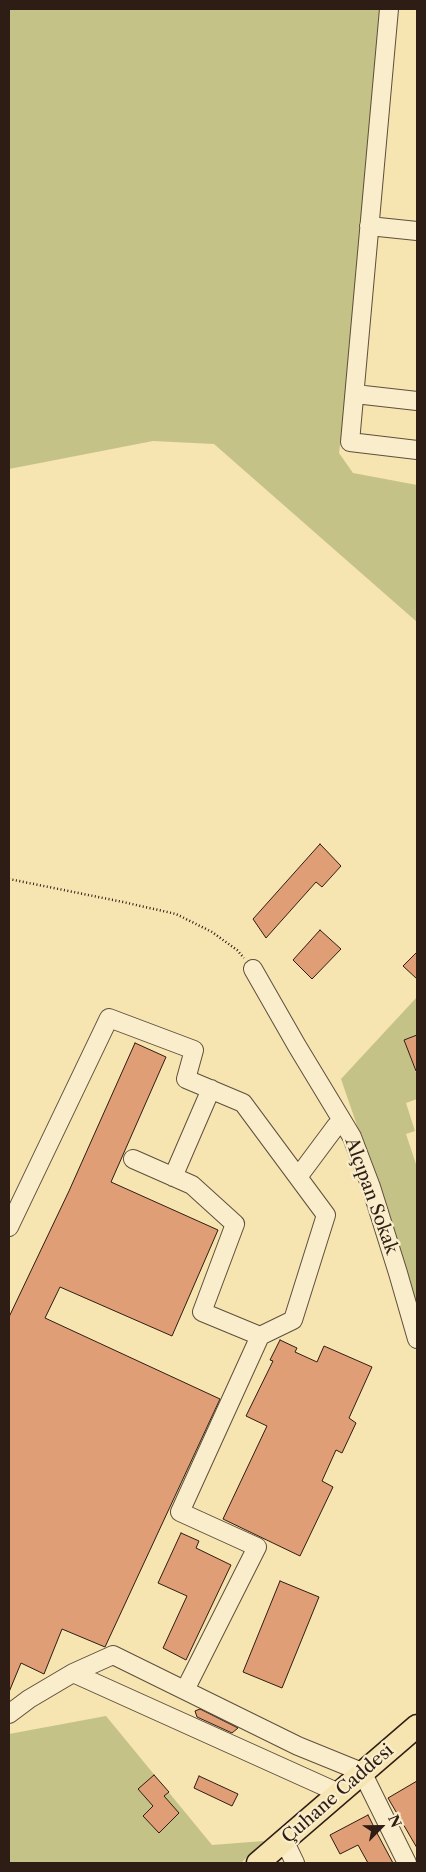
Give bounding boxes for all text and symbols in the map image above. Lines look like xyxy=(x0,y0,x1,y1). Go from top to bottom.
street label: Alçıpan Sokak xyxy=(340,1135,402,1257)
street label: Çuhane Caddesi xyxy=(278,1740,398,1848)
north arrow xyxy=(356,1802,406,1852)
text: N xyxy=(384,1812,405,1830)

